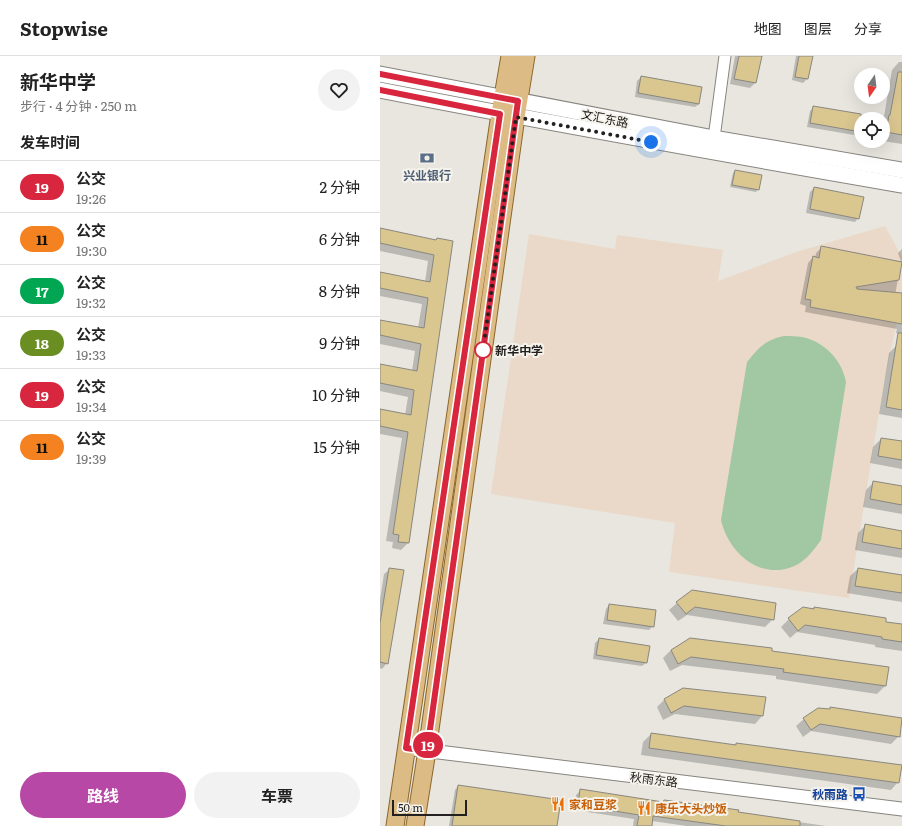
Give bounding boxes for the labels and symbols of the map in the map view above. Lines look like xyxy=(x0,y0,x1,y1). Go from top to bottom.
north arrow xyxy=(854,68,890,104)
street label: 文汇东路 xyxy=(580,105,630,131)
your location xyxy=(641,132,661,152)
bank icon: 兴业银行 xyxy=(419,150,435,166)
place label: 兴业银行 xyxy=(403,166,451,184)
marker: 新华中学 xyxy=(474,341,492,359)
place label: 新华中学 xyxy=(495,341,543,359)
line badge: 19 xyxy=(410,732,446,758)
street label: 秋雨东路 xyxy=(629,767,679,791)
place label: 秋雨路 xyxy=(812,785,848,803)
bus stop icon: 秋雨路 xyxy=(851,786,867,802)
place label: 家和豆浆 xyxy=(569,795,617,813)
restaurant icon: 家和豆浆 xyxy=(550,796,566,812)
scale bar xyxy=(392,798,467,817)
place label: 康乐大头炒饭 xyxy=(655,799,727,817)
restaurant icon: 康乐大头炒饭 xyxy=(636,800,652,816)

